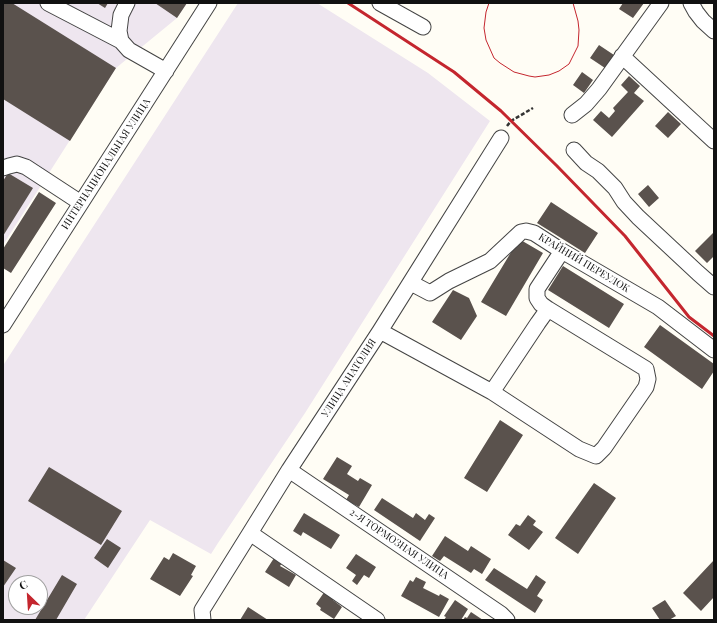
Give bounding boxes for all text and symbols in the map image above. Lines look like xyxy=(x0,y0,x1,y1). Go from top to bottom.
street label: ИНТЕРНАЦИОНАЛЬНАЯ УЛИЦА xyxy=(59,96,153,232)
street label: КРАЙНИЙ ПЕРЕУЛОК xyxy=(536,231,632,295)
street label: УЛИЦА АНАТОЛИЯ xyxy=(319,337,379,419)
street label: 2-Я ТОРМОЗНАЯ УЛИЦА xyxy=(347,506,451,582)
north arrow xyxy=(8,575,48,615)
text: С xyxy=(16,576,30,593)

